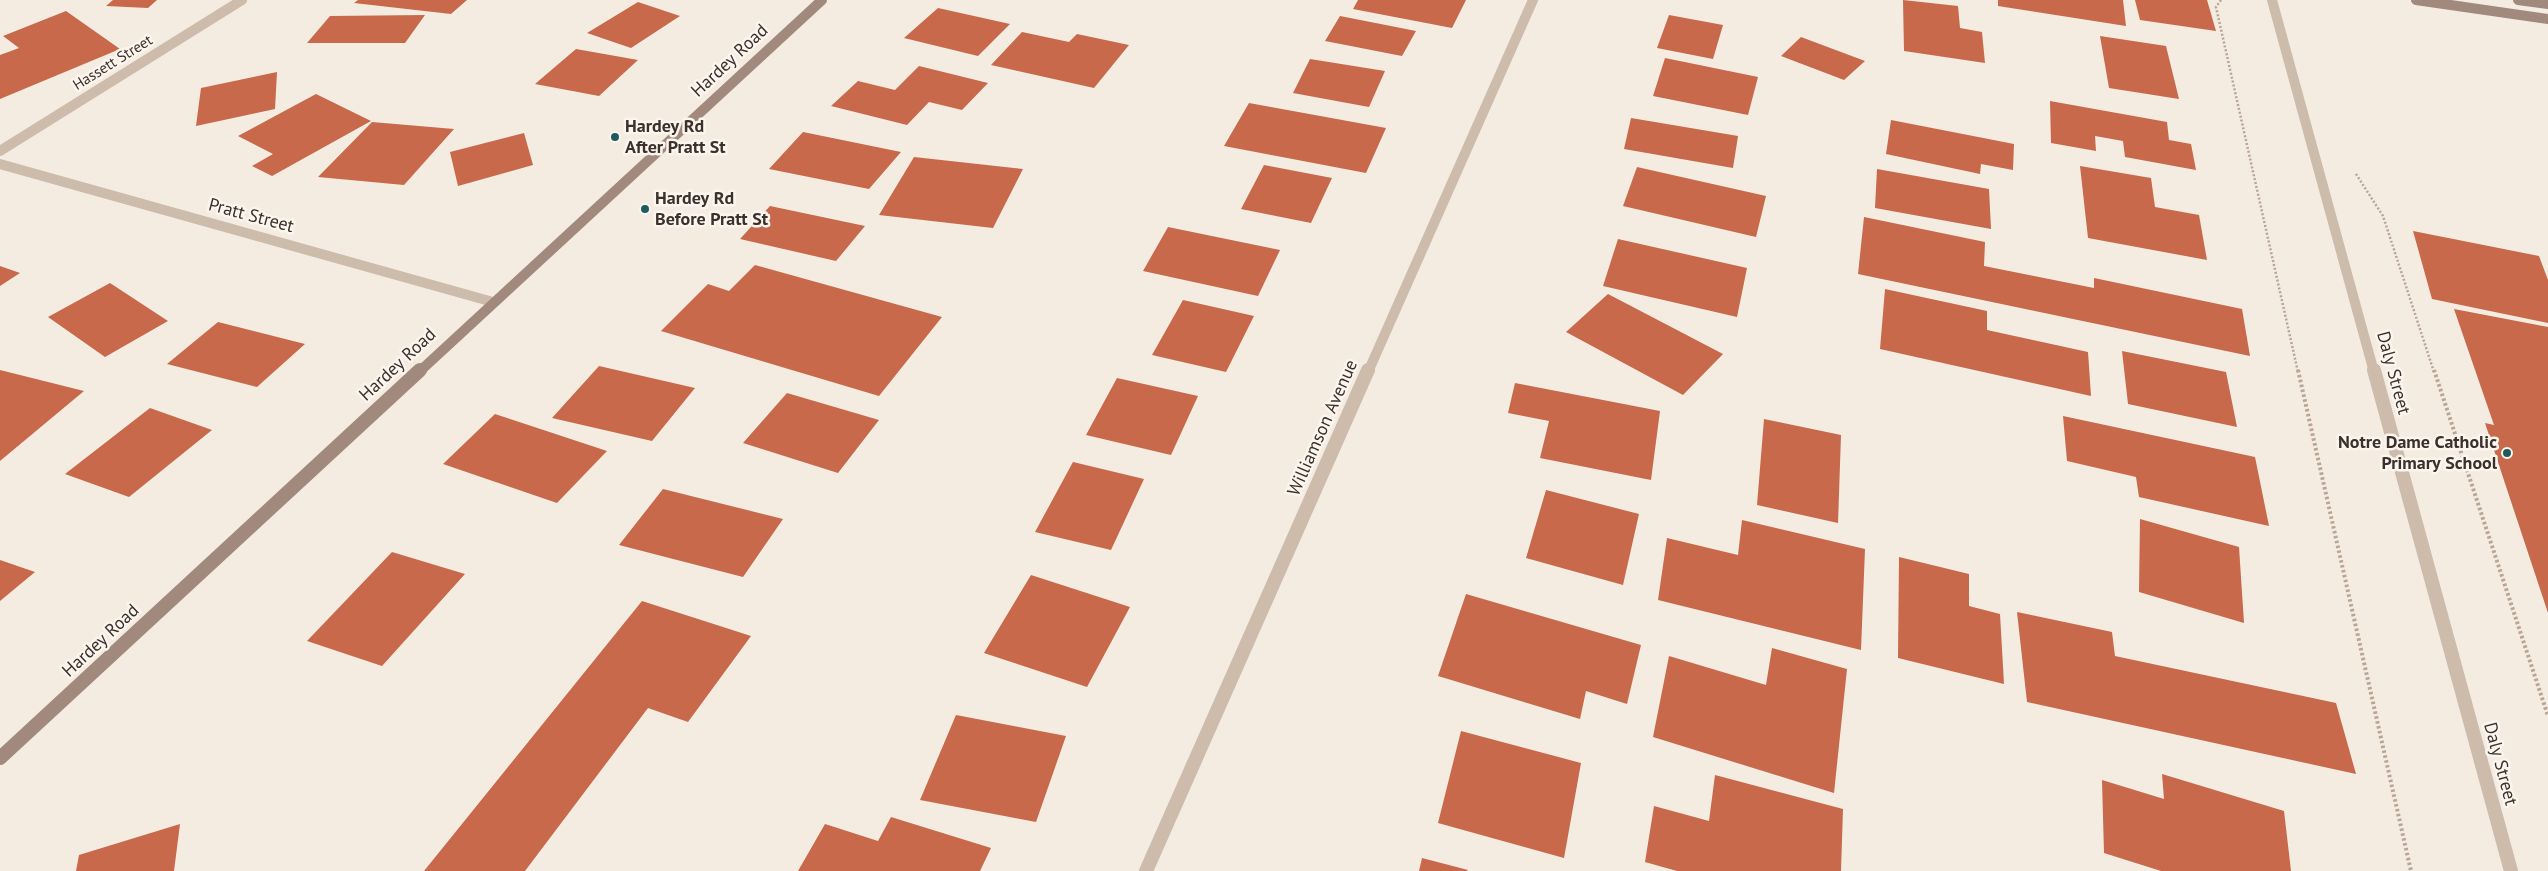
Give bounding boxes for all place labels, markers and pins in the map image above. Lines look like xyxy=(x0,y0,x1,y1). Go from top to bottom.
place label: Hardey Rd After Pratt St xyxy=(625,116,726,158)
marker: Hardey Rd After Pratt St xyxy=(609,131,621,143)
place label: Hardey Rd Before Pratt St xyxy=(655,188,768,230)
marker: Hardey Rd Before Pratt St xyxy=(639,203,651,215)
place label: Notre Dame Catholic Primary School xyxy=(2338,432,2497,474)
marker: Notre Dame Catholic Primary School xyxy=(2501,447,2513,459)

